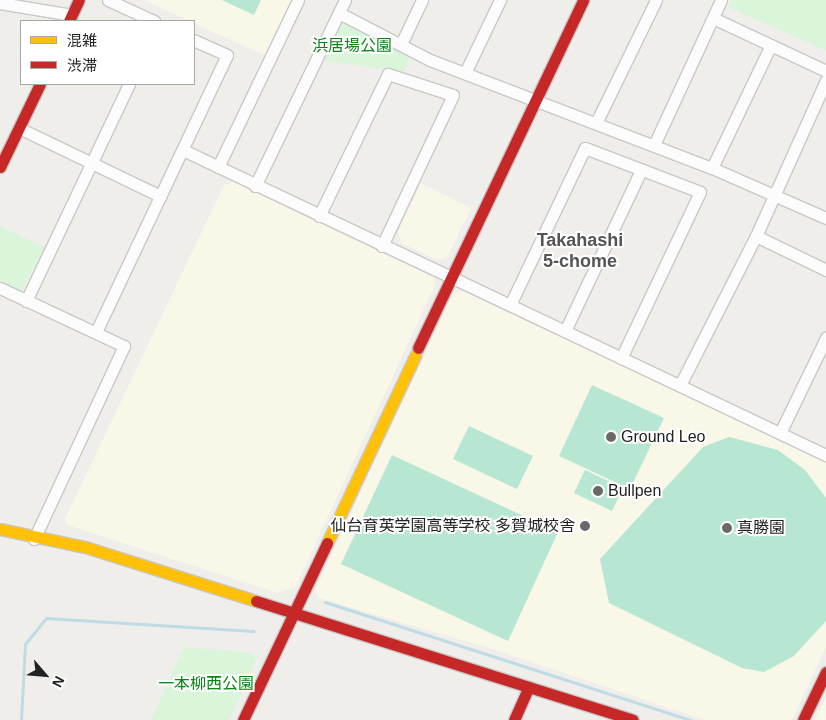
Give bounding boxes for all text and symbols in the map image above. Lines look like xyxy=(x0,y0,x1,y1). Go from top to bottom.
legend xyxy=(20,20,195,85)
text: 混雑 xyxy=(67,32,97,49)
park label: 浜居場公園 xyxy=(312,36,392,56)
text: 渋滞 xyxy=(67,57,97,74)
district label: Takahashi 5-chome xyxy=(537,230,623,272)
place label: Ground Leo xyxy=(621,427,706,447)
marker: Ground Leo xyxy=(605,431,617,443)
place label: Bullpen xyxy=(608,481,661,501)
marker: Bullpen xyxy=(592,485,604,497)
place label: 仙台育英学園高等学校 多賀城校舎 xyxy=(331,516,575,536)
place label: 真勝園 xyxy=(737,518,785,538)
marker: 仙台育英学園高等学校 多賀城校舎 xyxy=(579,520,591,532)
marker: 真勝園 xyxy=(721,522,733,534)
north arrow xyxy=(20,650,70,700)
text: N xyxy=(49,674,68,690)
park label: 一本柳西公園 xyxy=(158,674,254,694)

